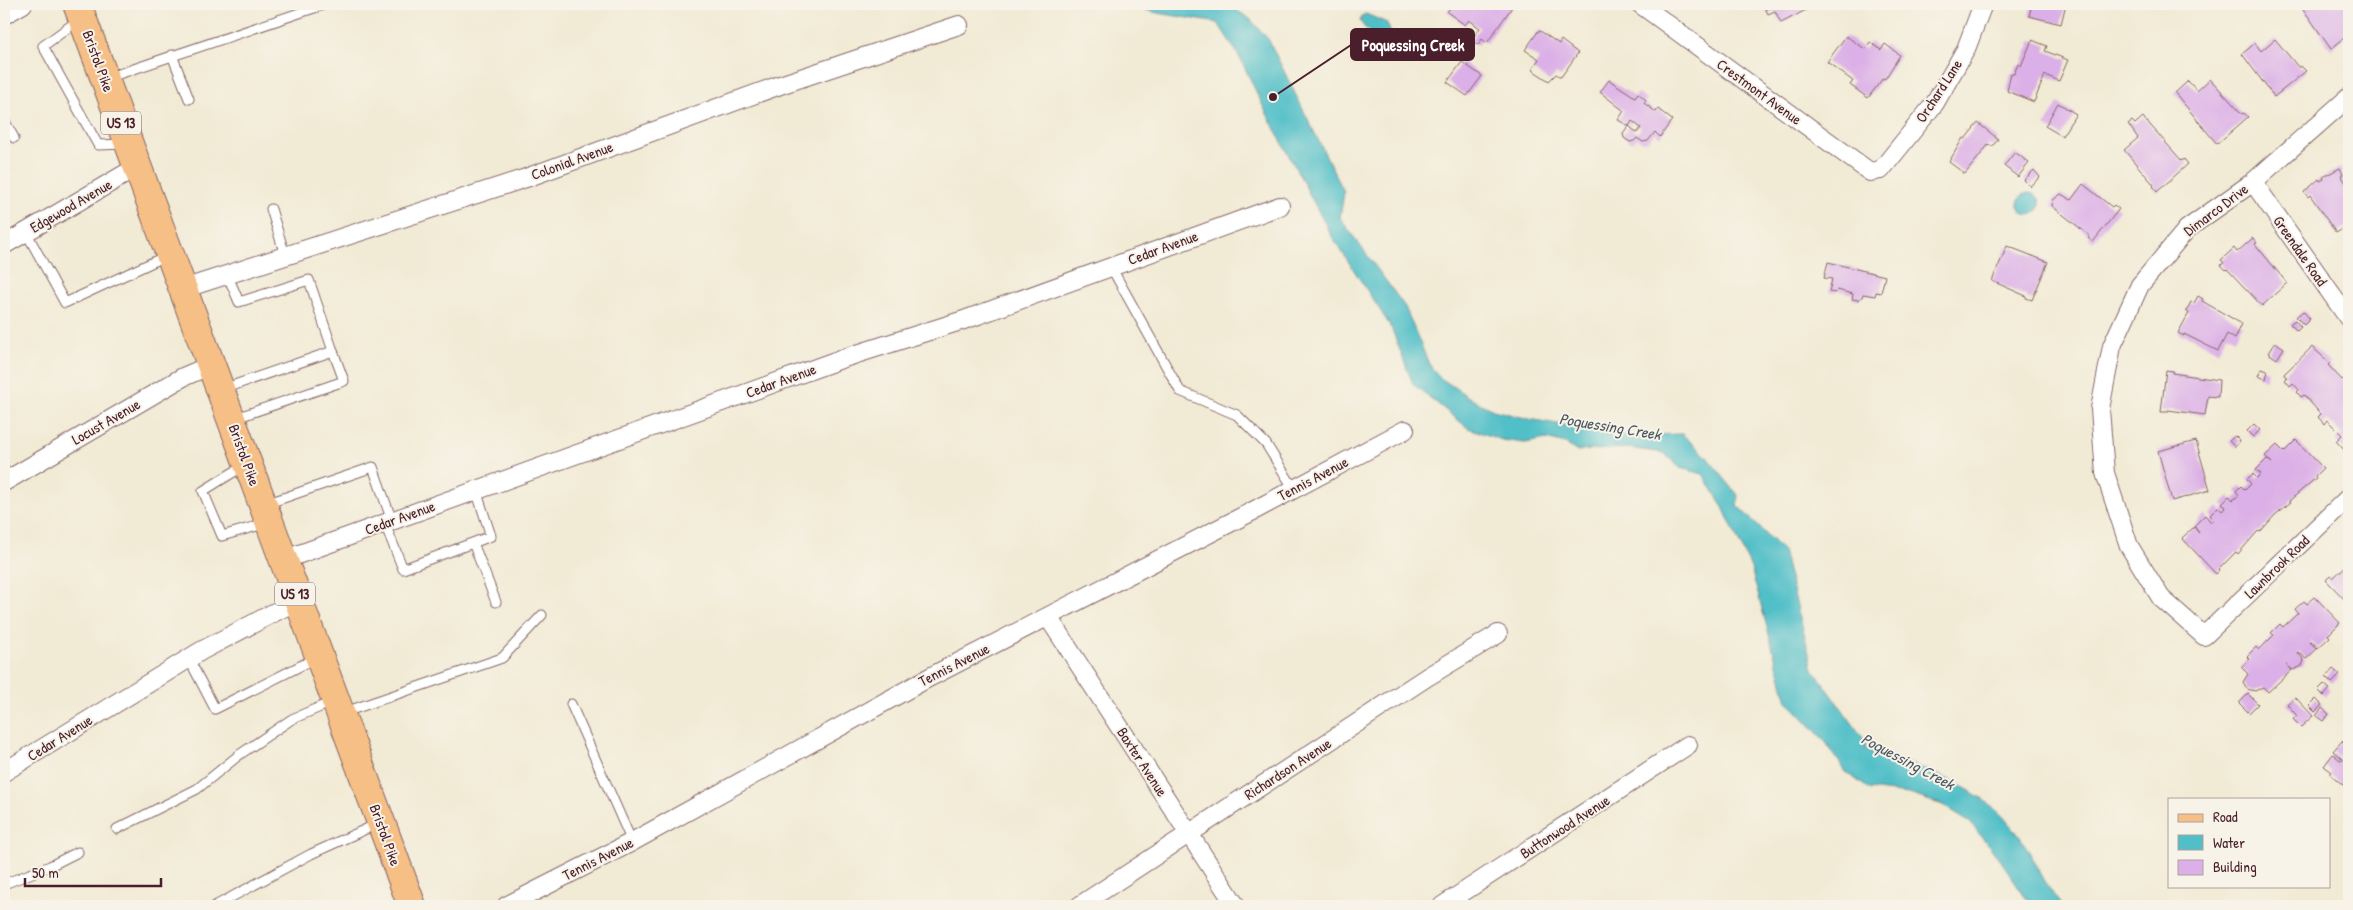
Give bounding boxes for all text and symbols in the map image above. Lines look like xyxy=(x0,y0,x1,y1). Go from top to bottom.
street label: Bristol Pike xyxy=(78,27,119,94)
callout: Poquessing Creek xyxy=(1351,29,1474,60)
text: Poquessing Creek xyxy=(1362,34,1465,57)
street label: Crestmont Avenue xyxy=(1712,54,1806,130)
street label: Orchard Lane xyxy=(1910,55,1967,126)
road number: US 13 xyxy=(101,112,141,134)
street label: Colonial Avenue xyxy=(528,136,616,185)
street label: Edgewood Avenue xyxy=(26,174,116,238)
street label: Dimarco Drive xyxy=(2179,178,2252,241)
street label: Greendale Road xyxy=(2268,211,2332,290)
street label: Cedar Avenue xyxy=(1125,225,1201,270)
street label: Cedar Avenue xyxy=(743,358,819,403)
street label: Locust Avenue xyxy=(68,393,144,450)
water label: Poquessing Creek xyxy=(1558,407,1664,445)
street label: Bristol Pike xyxy=(224,421,265,488)
street label: Tennis Avenue xyxy=(1274,451,1352,506)
street label: Cedar Avenue xyxy=(362,495,438,540)
street label: Lawnbrook Road xyxy=(2239,530,2314,603)
road number: US 13 xyxy=(275,582,315,606)
street label: Tennis Avenue xyxy=(915,638,993,691)
street label: Cedar Avenue xyxy=(23,709,96,766)
street label: Baxter Avenue xyxy=(1112,723,1173,800)
water label: Poquessing Creek xyxy=(1858,727,1960,795)
street label: Richardson Avenue xyxy=(1240,733,1335,805)
street label: Buttonwood Avenue xyxy=(1516,790,1614,863)
legend xyxy=(2168,798,2330,888)
street label: Bristol Pike xyxy=(365,801,406,868)
text: Road xyxy=(2213,806,2238,827)
street label: Tennis Avenue xyxy=(559,832,637,885)
text: Water xyxy=(2213,832,2245,853)
scale bar xyxy=(25,855,161,887)
text: Building xyxy=(2213,856,2257,877)
text: 50 m xyxy=(32,862,59,883)

